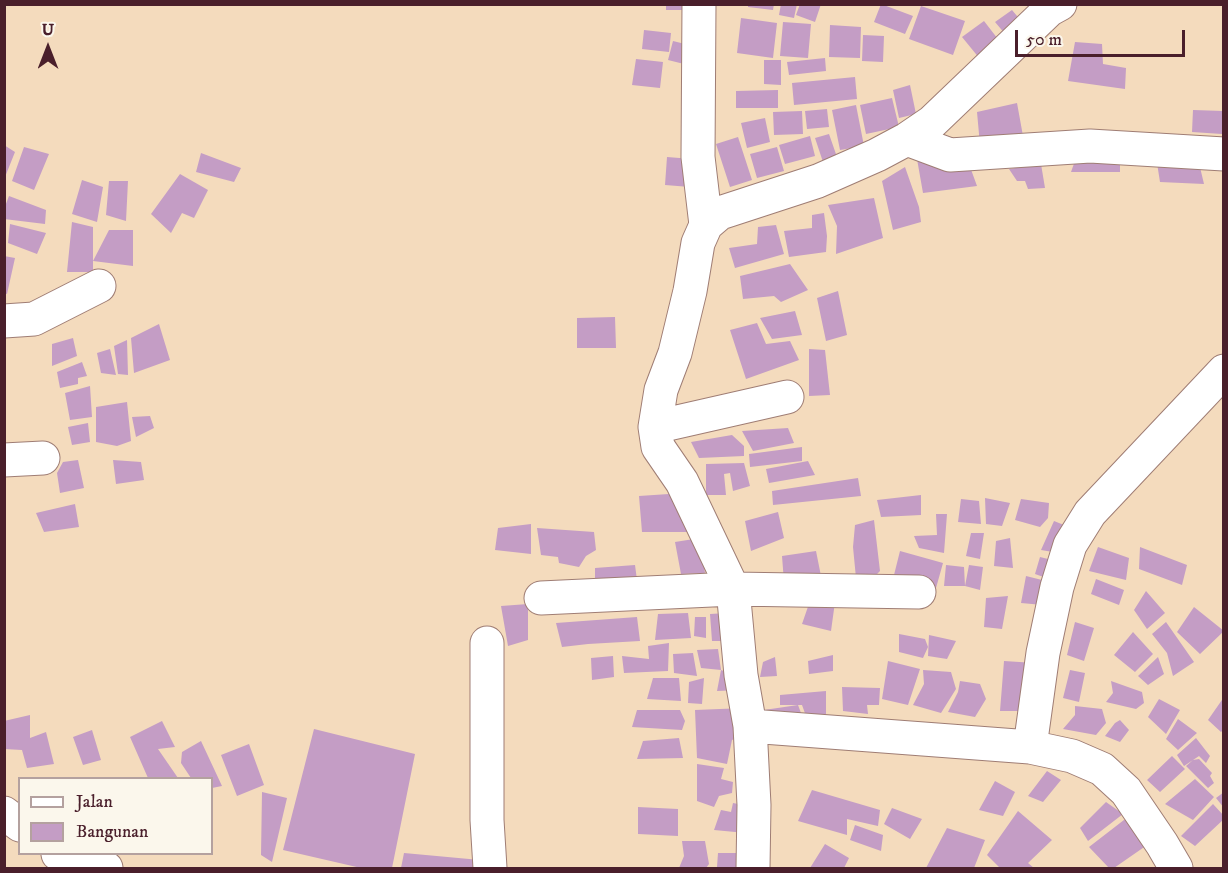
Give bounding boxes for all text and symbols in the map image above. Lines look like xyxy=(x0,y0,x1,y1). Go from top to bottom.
north arrow xyxy=(18,18,78,78)
scale bar xyxy=(1018,18,1188,56)
text: U xyxy=(42,20,54,40)
text: 50 m xyxy=(1026,29,1062,51)
legend xyxy=(18,777,213,855)
text: Jalan xyxy=(76,791,113,813)
text: Bangunan xyxy=(76,821,148,843)

